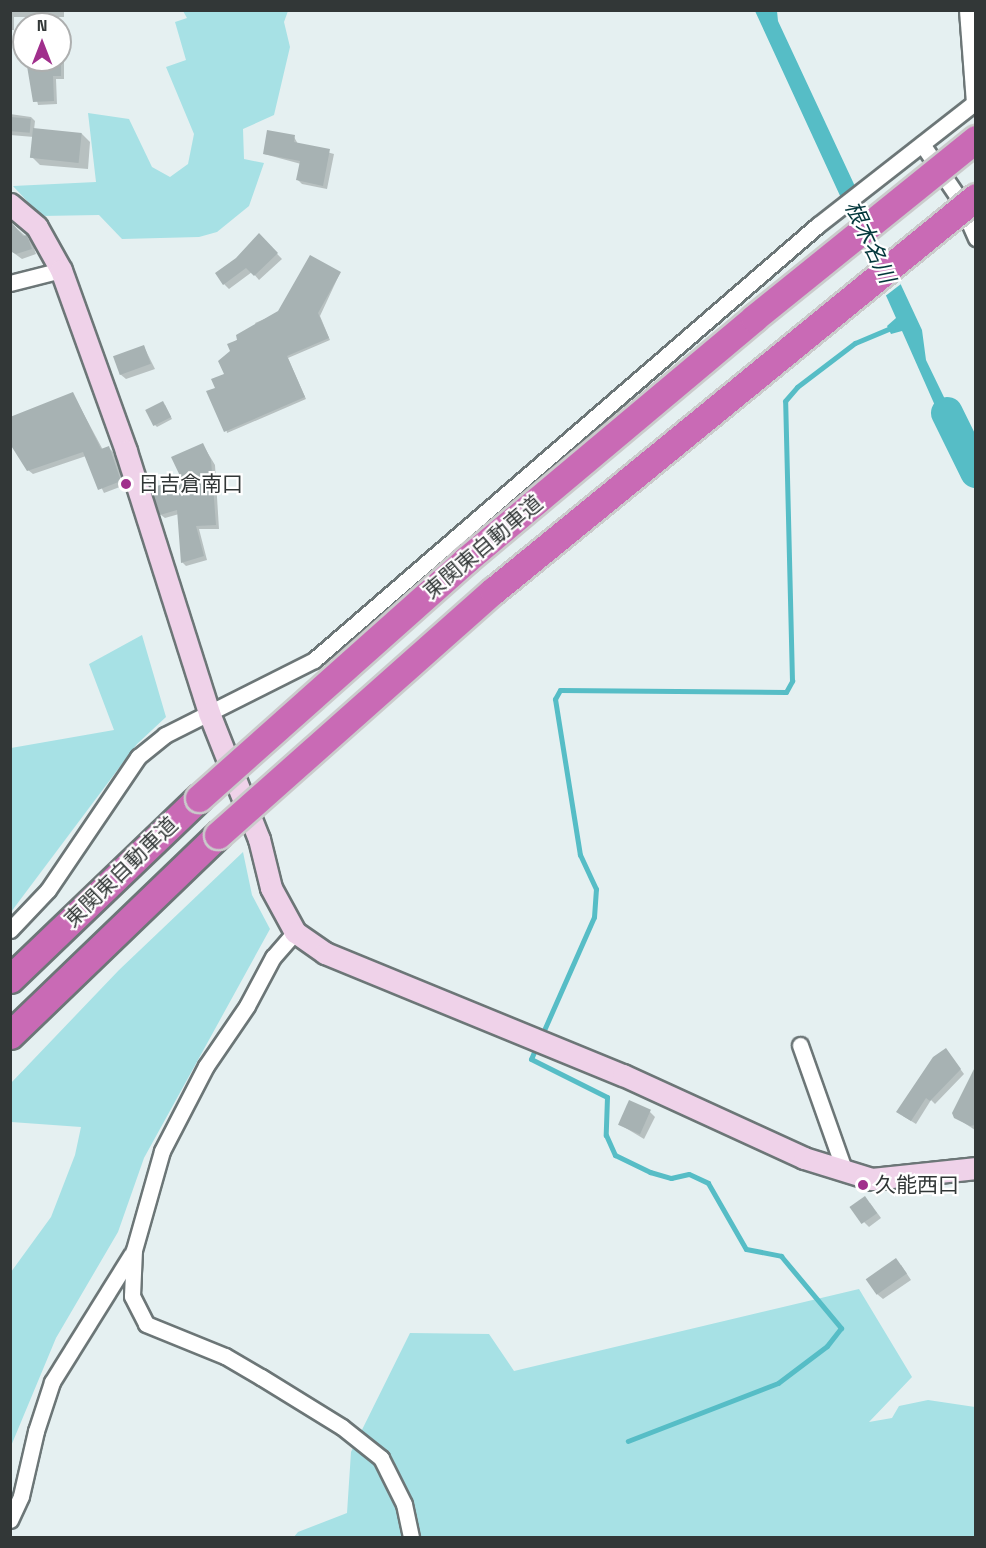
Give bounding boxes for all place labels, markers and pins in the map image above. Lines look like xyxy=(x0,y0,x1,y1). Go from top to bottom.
place label: 日吉倉南口 xyxy=(138,471,243,497)
marker: 日吉倉南口 xyxy=(119,477,133,491)
place label: 久能西口 xyxy=(875,1172,959,1198)
marker: 久能西口 xyxy=(856,1178,870,1192)

